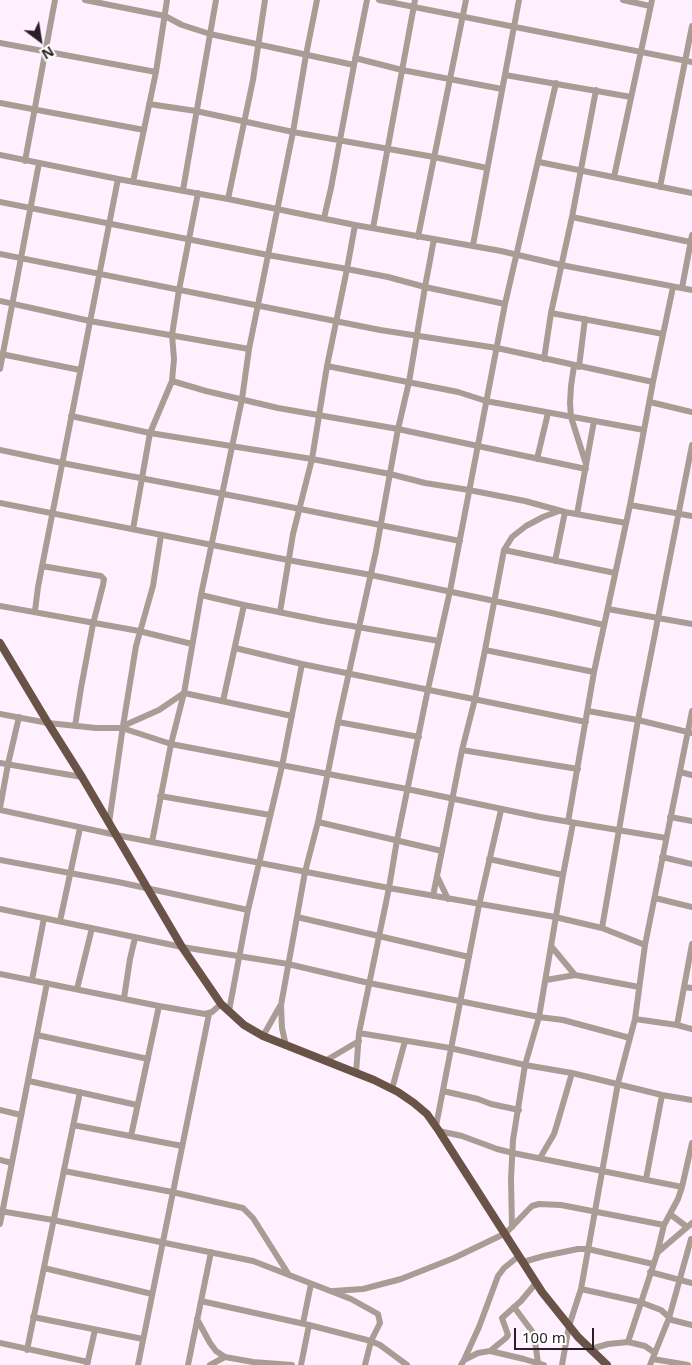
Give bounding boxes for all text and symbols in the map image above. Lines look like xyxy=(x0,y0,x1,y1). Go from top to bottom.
north arrow xyxy=(15,15,65,65)
text: N xyxy=(38,42,58,64)
scale bar xyxy=(517,1318,597,1350)
text: 100 m xyxy=(522,1327,566,1347)

